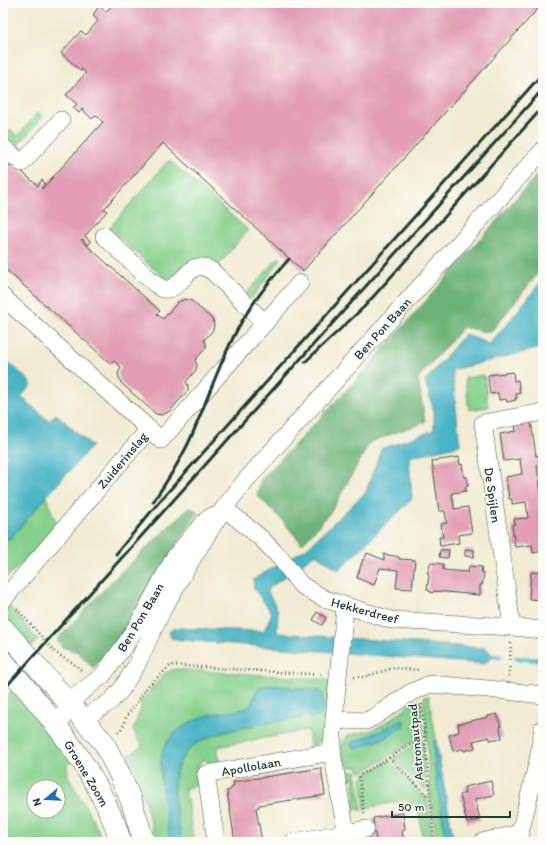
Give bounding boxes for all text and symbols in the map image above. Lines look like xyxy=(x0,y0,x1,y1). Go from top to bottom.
street label: Ben Pon Baan xyxy=(351,294,415,362)
street label: Zuiderinslag xyxy=(94,429,151,492)
street label: De Spijlen xyxy=(481,466,504,524)
street label: Ben Pon Baan xyxy=(114,579,167,655)
street label: Hekkerdreef xyxy=(329,594,400,627)
street label: Astronautpad xyxy=(405,703,426,781)
street label: Groene Zoom xyxy=(61,737,112,809)
street label: Apollolaan xyxy=(220,754,282,779)
north arrow xyxy=(26,779,66,819)
scale bar xyxy=(392,793,510,819)
text: N xyxy=(30,796,44,808)
text: 50 m xyxy=(398,800,424,814)

